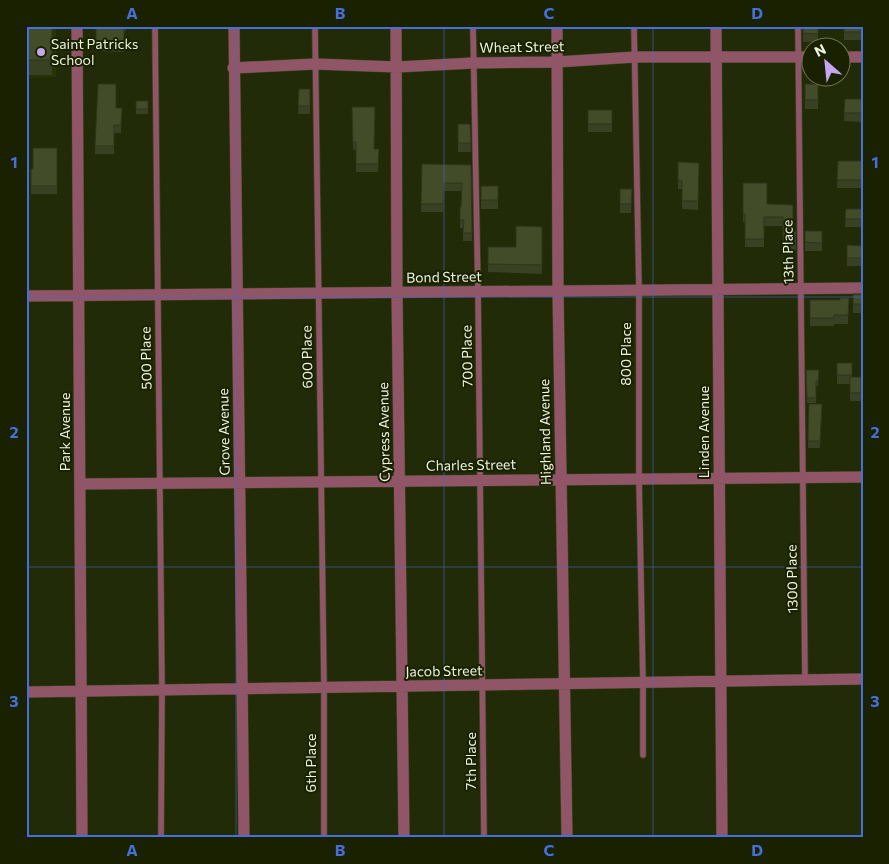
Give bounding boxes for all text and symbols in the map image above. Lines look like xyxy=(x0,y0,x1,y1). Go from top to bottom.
text: A xyxy=(126,3,138,22)
text: B xyxy=(335,3,346,22)
text: C xyxy=(544,3,555,22)
text: D xyxy=(751,3,763,22)
place label: Saint Patricks School xyxy=(51,35,139,68)
street label: Wheat Street xyxy=(479,37,565,56)
north arrow xyxy=(802,38,852,88)
text: N xyxy=(811,40,828,60)
marker: Saint Patricks School xyxy=(35,46,47,58)
text: 1 xyxy=(10,152,18,171)
text: 1 xyxy=(871,152,879,171)
street label: 13th Place xyxy=(778,220,797,284)
street label: Bond Street xyxy=(406,267,482,286)
street label: 800 Place xyxy=(617,322,634,386)
street label: 600 Place xyxy=(297,325,316,389)
street label: 700 Place xyxy=(457,325,476,387)
street label: 500 Place xyxy=(136,326,155,390)
street label: Highland Avenue xyxy=(535,379,554,485)
street label: Cypress Avenue xyxy=(374,382,393,482)
street label: Linden Avenue xyxy=(695,386,712,478)
street label: Grove Avenue xyxy=(214,388,233,476)
street label: Park Avenue xyxy=(56,393,73,471)
text: 2 xyxy=(9,422,19,441)
text: 2 xyxy=(870,422,880,441)
street label: Charles Street xyxy=(426,455,516,474)
street label: 1300 Place xyxy=(782,544,801,614)
street label: Jacob Street xyxy=(405,661,483,680)
text: 3 xyxy=(9,691,19,710)
text: 3 xyxy=(870,691,880,710)
street label: 7th Place xyxy=(462,732,479,790)
street label: 6th Place xyxy=(302,734,319,792)
text: A xyxy=(126,840,138,859)
text: B xyxy=(335,840,346,859)
text: C xyxy=(544,840,555,859)
text: D xyxy=(751,840,763,859)

